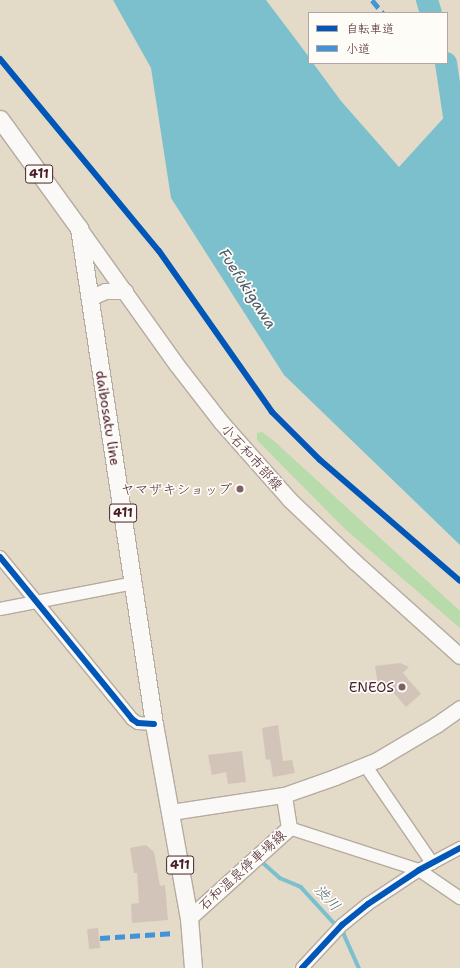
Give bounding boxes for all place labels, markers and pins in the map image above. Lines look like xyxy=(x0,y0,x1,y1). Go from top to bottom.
place label: ヤマザキショップ xyxy=(120,481,232,497)
marker: ヤマザキショップ xyxy=(235,484,245,494)
place label: ENEOS xyxy=(349,679,394,695)
marker: ENEOS xyxy=(397,682,407,692)

